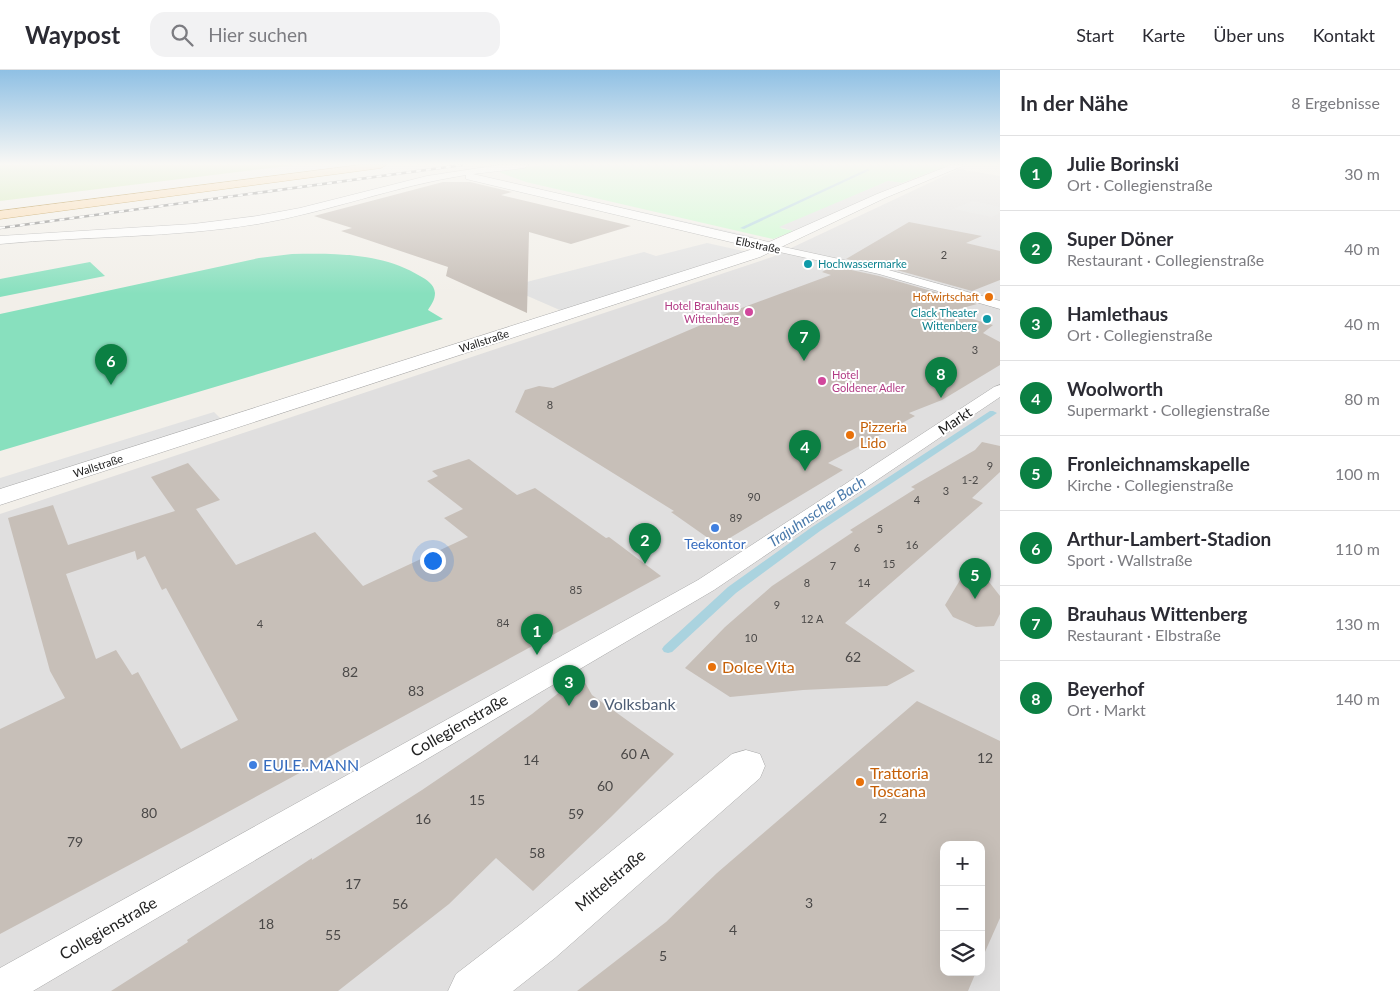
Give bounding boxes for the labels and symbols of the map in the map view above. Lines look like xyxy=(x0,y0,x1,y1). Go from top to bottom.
street label: Elbstraße xyxy=(735,233,782,256)
house number: 2 xyxy=(941,248,947,261)
place label: Hochwassermarke xyxy=(818,257,907,270)
marker: Hochwassermarke xyxy=(802,258,814,270)
place label: Hofwirtschaft xyxy=(913,290,979,303)
marker: Hofwirtschaft xyxy=(983,291,995,303)
place label: Hotel Brauhaus Wittenberg xyxy=(664,299,739,325)
marker: Hotel Brauhaus Wittenberg xyxy=(743,306,755,318)
place label: Clack Theater Wittenberg xyxy=(911,306,977,332)
marker: Clack Theater Wittenberg xyxy=(981,313,993,325)
pin: 7 xyxy=(788,320,820,361)
street label: Wallstraße xyxy=(457,326,511,355)
house number: 3 xyxy=(972,343,978,356)
pin: 6 xyxy=(95,344,127,385)
pin: 8 xyxy=(925,357,957,398)
place label: Hotel Goldener Adler xyxy=(832,368,905,394)
marker: Hotel Goldener Adler xyxy=(816,375,828,387)
house number: 8 xyxy=(547,398,553,411)
street label: Markt xyxy=(935,403,975,438)
place label: Pizzeria Lido xyxy=(860,418,907,451)
marker: Pizzeria Lido xyxy=(844,429,856,441)
pin: 4 xyxy=(789,430,821,471)
street label: Wallstraße xyxy=(71,451,125,480)
house number: 9 xyxy=(987,459,993,472)
water label: Trajuhnscher Bach xyxy=(764,472,869,551)
house number: 1-2 xyxy=(962,473,978,486)
house number: 3 xyxy=(943,484,949,497)
house number: 90 xyxy=(748,490,761,503)
house number: 4 xyxy=(914,493,921,506)
house number: 89 xyxy=(730,511,742,524)
marker: Teekontor xyxy=(709,522,721,534)
house number: 5 xyxy=(877,522,883,535)
pin: 2 xyxy=(629,523,661,564)
place label: Teekontor xyxy=(684,535,746,552)
house number: 16 xyxy=(906,538,918,551)
house number: 6 xyxy=(854,541,860,554)
your location xyxy=(420,548,446,574)
house number: 15 xyxy=(883,557,895,570)
pin: 5 xyxy=(959,558,991,599)
house number: 7 xyxy=(830,559,836,572)
house number: 8 xyxy=(804,576,810,589)
house number: 14 xyxy=(858,576,871,589)
house number: 85 xyxy=(570,583,582,596)
house number: 9 xyxy=(774,598,780,611)
house number: 12 A xyxy=(801,612,824,625)
pin: 1 xyxy=(521,614,553,655)
house number: 84 xyxy=(497,616,510,629)
house number: 4 xyxy=(257,617,264,630)
house number: 10 xyxy=(745,631,758,644)
house number: 62 xyxy=(845,648,861,665)
place label: Dolce Vita xyxy=(722,657,795,676)
marker: Dolce Vita xyxy=(706,661,718,673)
house number: 82 xyxy=(342,663,358,680)
pin: 3 xyxy=(553,665,585,706)
house number: 83 xyxy=(408,682,424,699)
street label: Collegienstraße xyxy=(407,689,511,760)
place label: Volksbank xyxy=(604,694,676,713)
marker: Volksbank xyxy=(588,698,600,710)
house number: 60 A xyxy=(621,745,650,762)
house number: 12 xyxy=(977,749,993,766)
house number: 14 xyxy=(523,751,539,768)
place label: EULE..MANN xyxy=(263,755,359,774)
marker: EULE..MANN xyxy=(247,759,259,771)
place label: Trattoria Toscana xyxy=(870,763,929,800)
marker: Trattoria Toscana xyxy=(854,776,866,788)
house number: 60 xyxy=(597,777,613,794)
house number: 15 xyxy=(469,791,485,808)
house number: 80 xyxy=(141,804,157,821)
house number: 59 xyxy=(568,805,584,822)
house number: 2 xyxy=(879,809,887,826)
house number: 16 xyxy=(415,810,431,827)
house number: 79 xyxy=(67,833,83,850)
house number: 58 xyxy=(529,844,545,861)
street label: Mittelstraße xyxy=(571,845,649,914)
house number: 17 xyxy=(345,875,361,892)
street label: Collegienstraße xyxy=(56,892,160,963)
house number: 3 xyxy=(805,894,813,911)
house number: 56 xyxy=(392,895,408,912)
house number: 18 xyxy=(258,915,274,932)
house number: 4 xyxy=(729,921,737,938)
house number: 55 xyxy=(325,926,341,943)
house number: 5 xyxy=(659,947,667,964)

